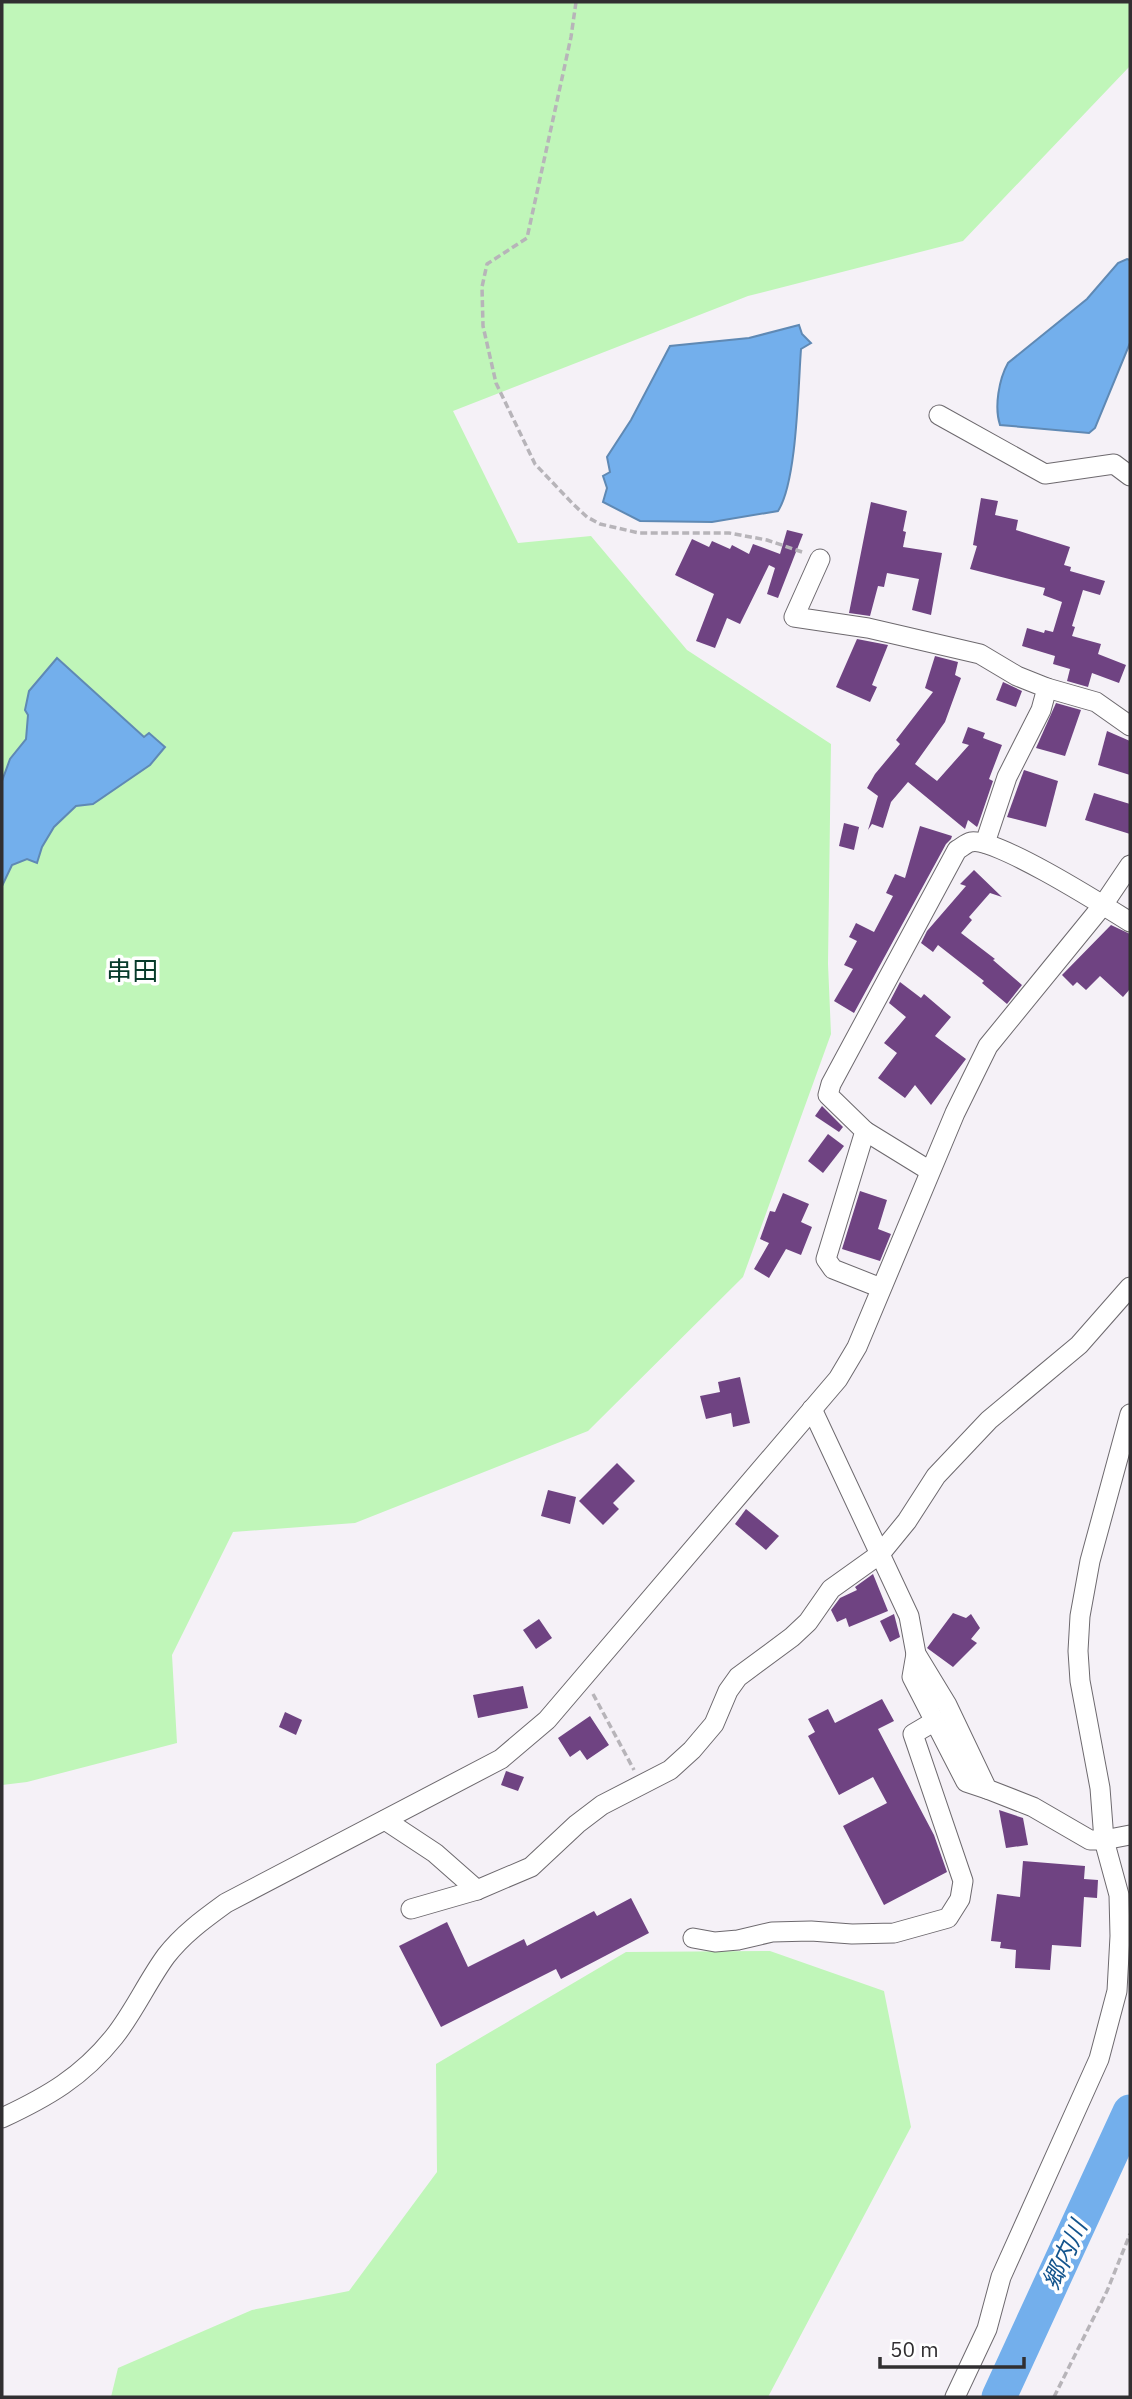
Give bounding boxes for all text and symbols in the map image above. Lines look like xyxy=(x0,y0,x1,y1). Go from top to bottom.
district label: 串田 xyxy=(106,953,158,987)
water label: 郷内川 xyxy=(1034,2212,1095,2294)
scale bar xyxy=(880,2326,1024,2370)
text: 50 m xyxy=(890,2335,939,2363)

